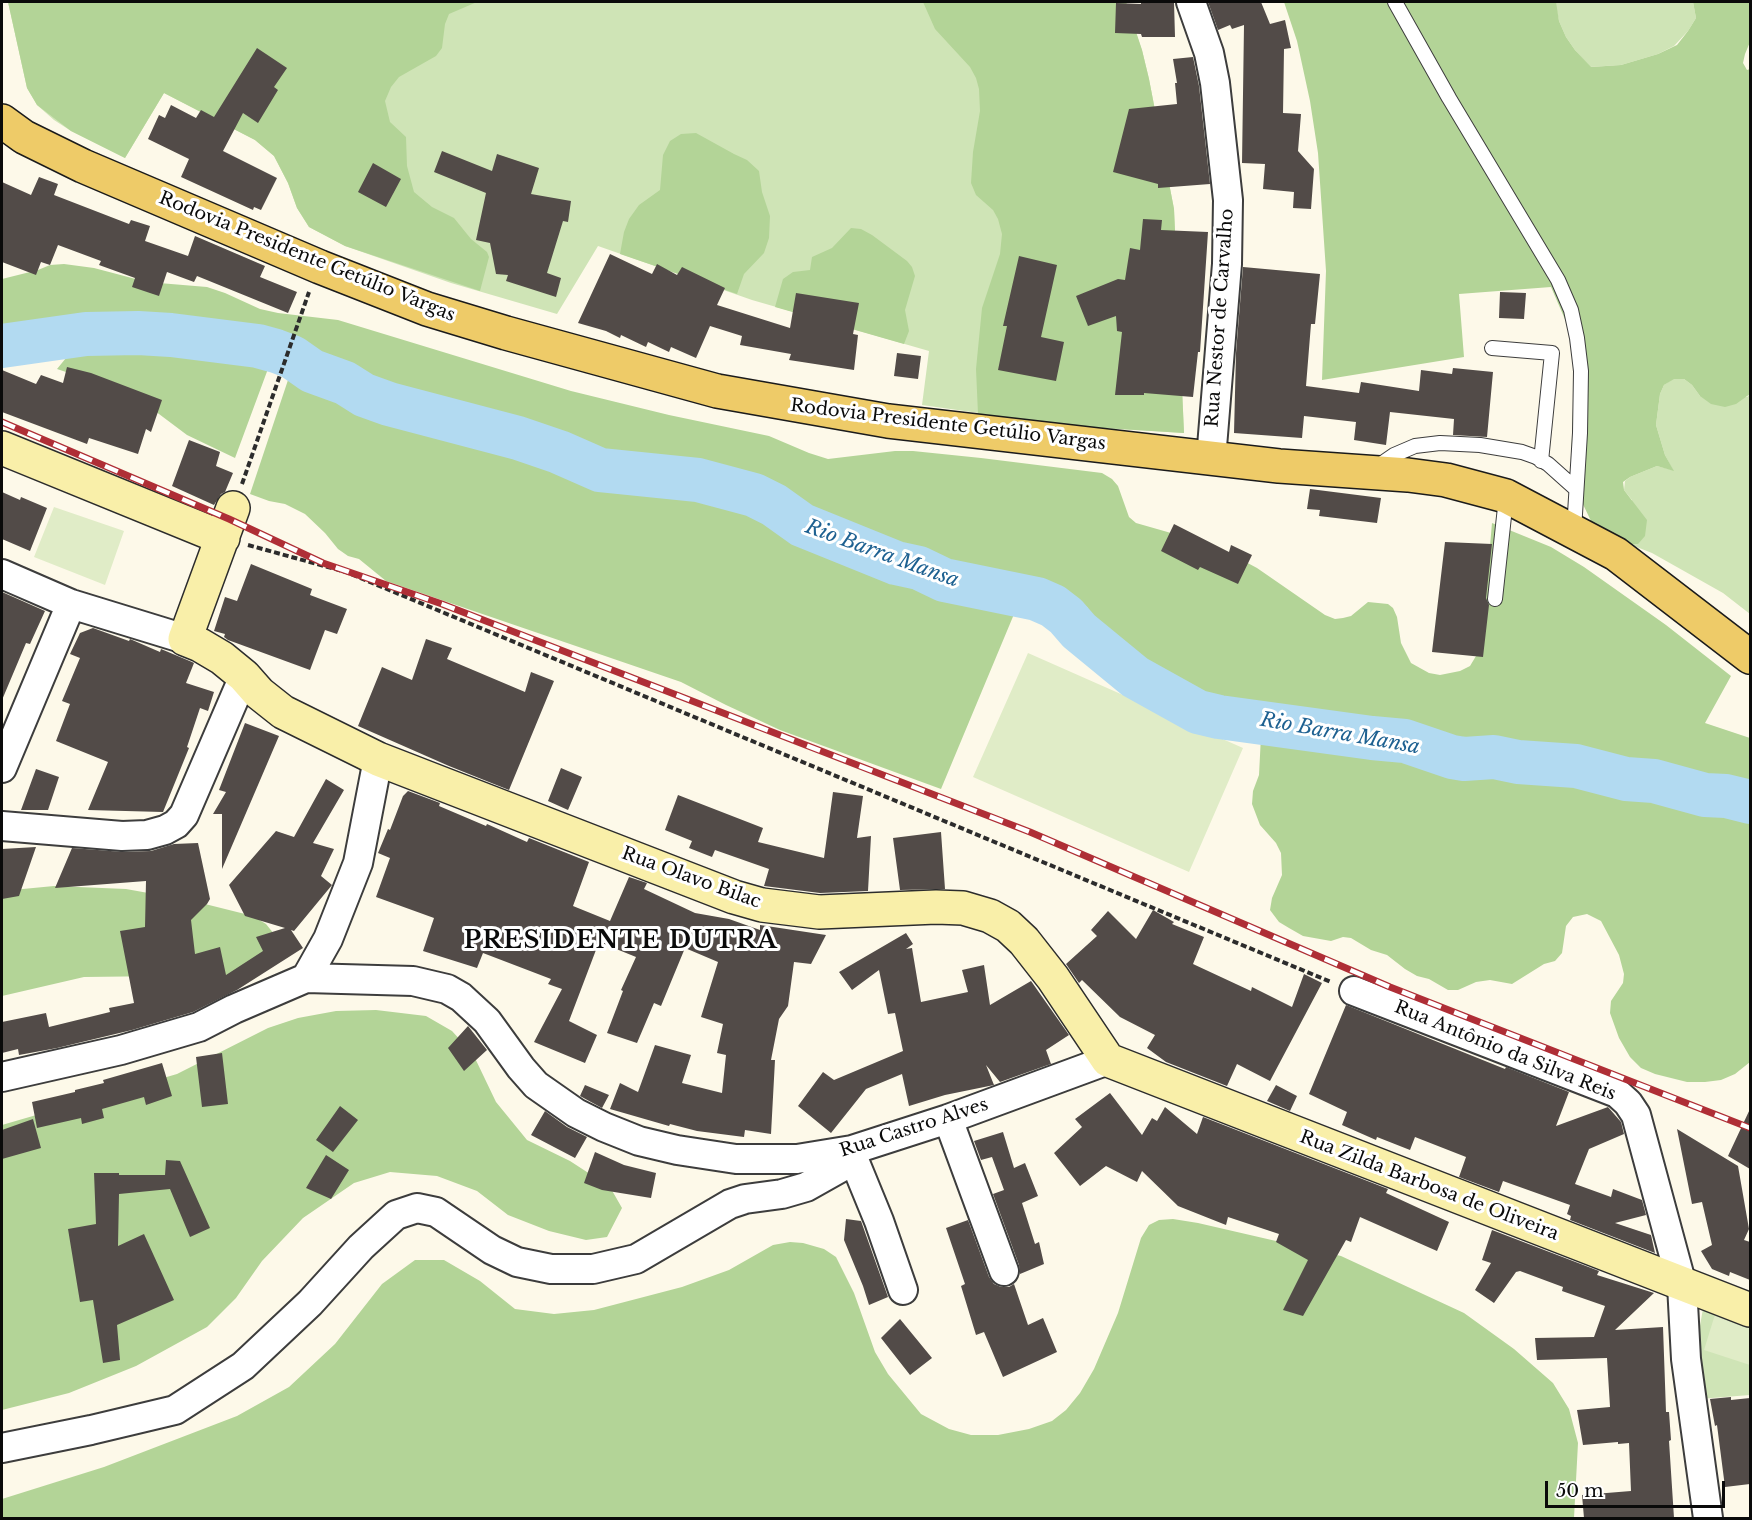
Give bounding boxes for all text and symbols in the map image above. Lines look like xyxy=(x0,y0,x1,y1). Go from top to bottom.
street label: Rodovia Presidente Getúlio Vargas xyxy=(156,187,458,327)
street label: Rua Nestor de Carvalho xyxy=(1202,208,1238,428)
street label: Rodovia Presidente Getúlio Vargas xyxy=(789,395,1107,455)
water label: Rio Barra Mansa xyxy=(802,515,962,593)
water label: Rio Barra Mansa xyxy=(1258,708,1422,760)
street label: Rua Olavo Bilac xyxy=(618,843,764,913)
district label: PRESIDENTE DUTRA xyxy=(464,927,778,955)
street label: Rua Antônio da Silva Reis xyxy=(1391,997,1619,1105)
street label: Rua Castro Alves xyxy=(837,1094,991,1162)
street label: Rua Zilda Barbosa de Oliveira xyxy=(1296,1127,1562,1245)
scale bar xyxy=(1548,1469,1728,1507)
text: 50 m xyxy=(1556,1480,1604,1502)

